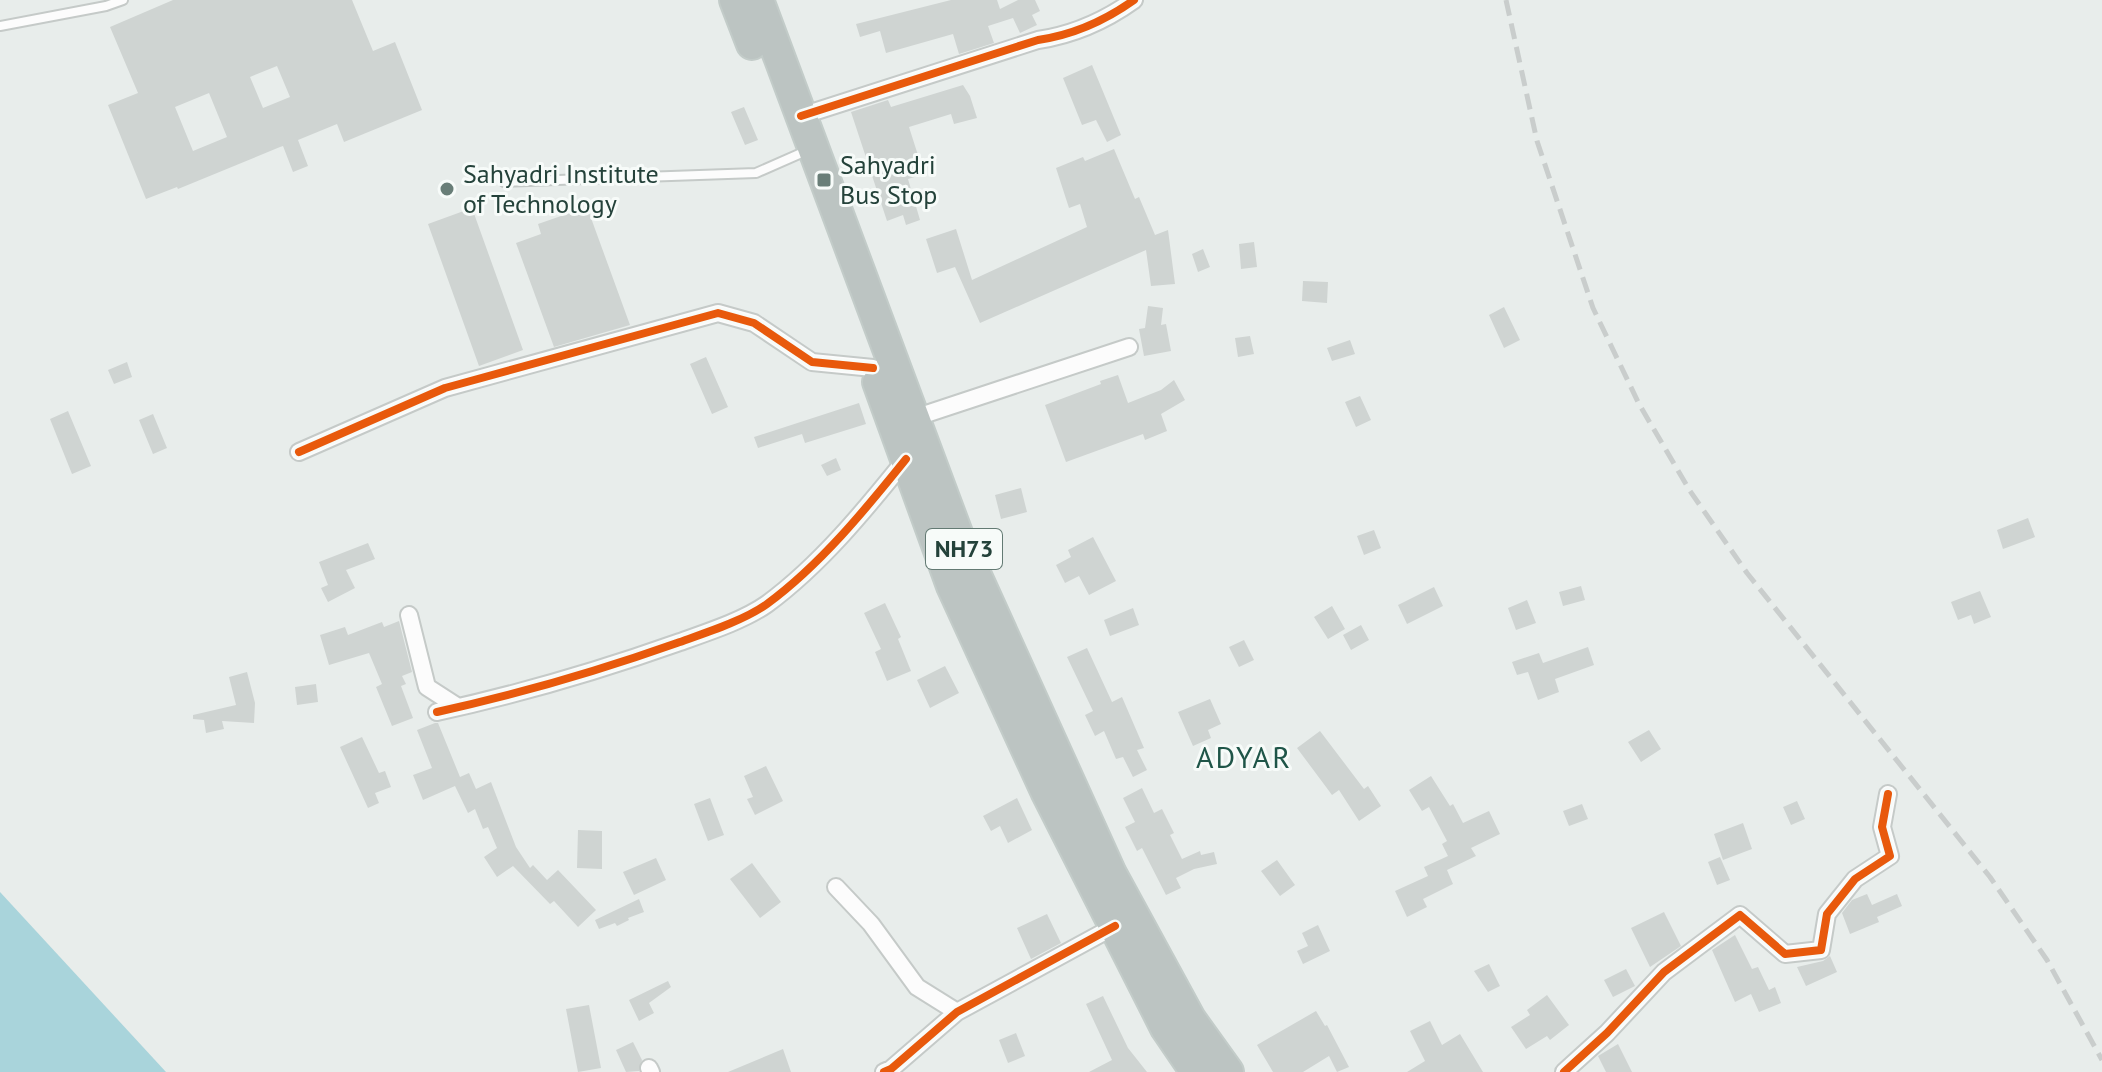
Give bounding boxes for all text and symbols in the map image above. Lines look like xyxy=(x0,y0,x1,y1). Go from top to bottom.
place label: Sahyadri Bus Stop xyxy=(840,148,937,211)
place label: Sahyadri Institute of Technology xyxy=(463,157,659,220)
marker: Sahyadri Bus Stop xyxy=(815,171,833,189)
marker: Sahyadri Institute of Technology xyxy=(438,180,456,198)
road number: NH73 xyxy=(926,529,1002,569)
district label: ADYAR xyxy=(1196,737,1292,776)

